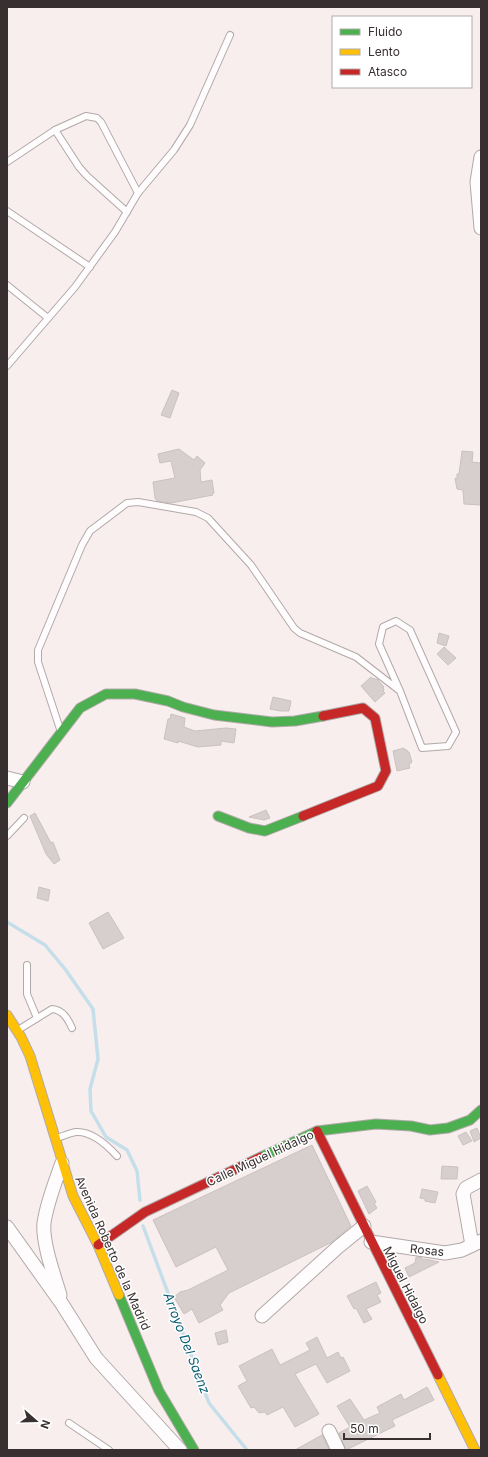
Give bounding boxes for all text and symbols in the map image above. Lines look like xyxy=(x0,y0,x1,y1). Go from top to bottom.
legend xyxy=(332,16,472,88)
text: Fluido xyxy=(368,24,403,39)
text: Lento xyxy=(368,44,400,59)
text: Atasco xyxy=(368,64,407,79)
street label: Calle Miguel Hidalgo xyxy=(204,1127,316,1189)
street label: Avenida Roberto de la Madrid xyxy=(72,1174,154,1332)
street label: Rosas xyxy=(409,1241,445,1259)
street label: Miguel Hidalgo xyxy=(380,1244,432,1326)
water label: Arroyo Del Saenz xyxy=(160,1289,214,1396)
north arrow xyxy=(16,1401,56,1441)
scale bar xyxy=(344,1415,430,1441)
text: N xyxy=(37,1418,53,1431)
text: 50 m xyxy=(350,1421,379,1436)

